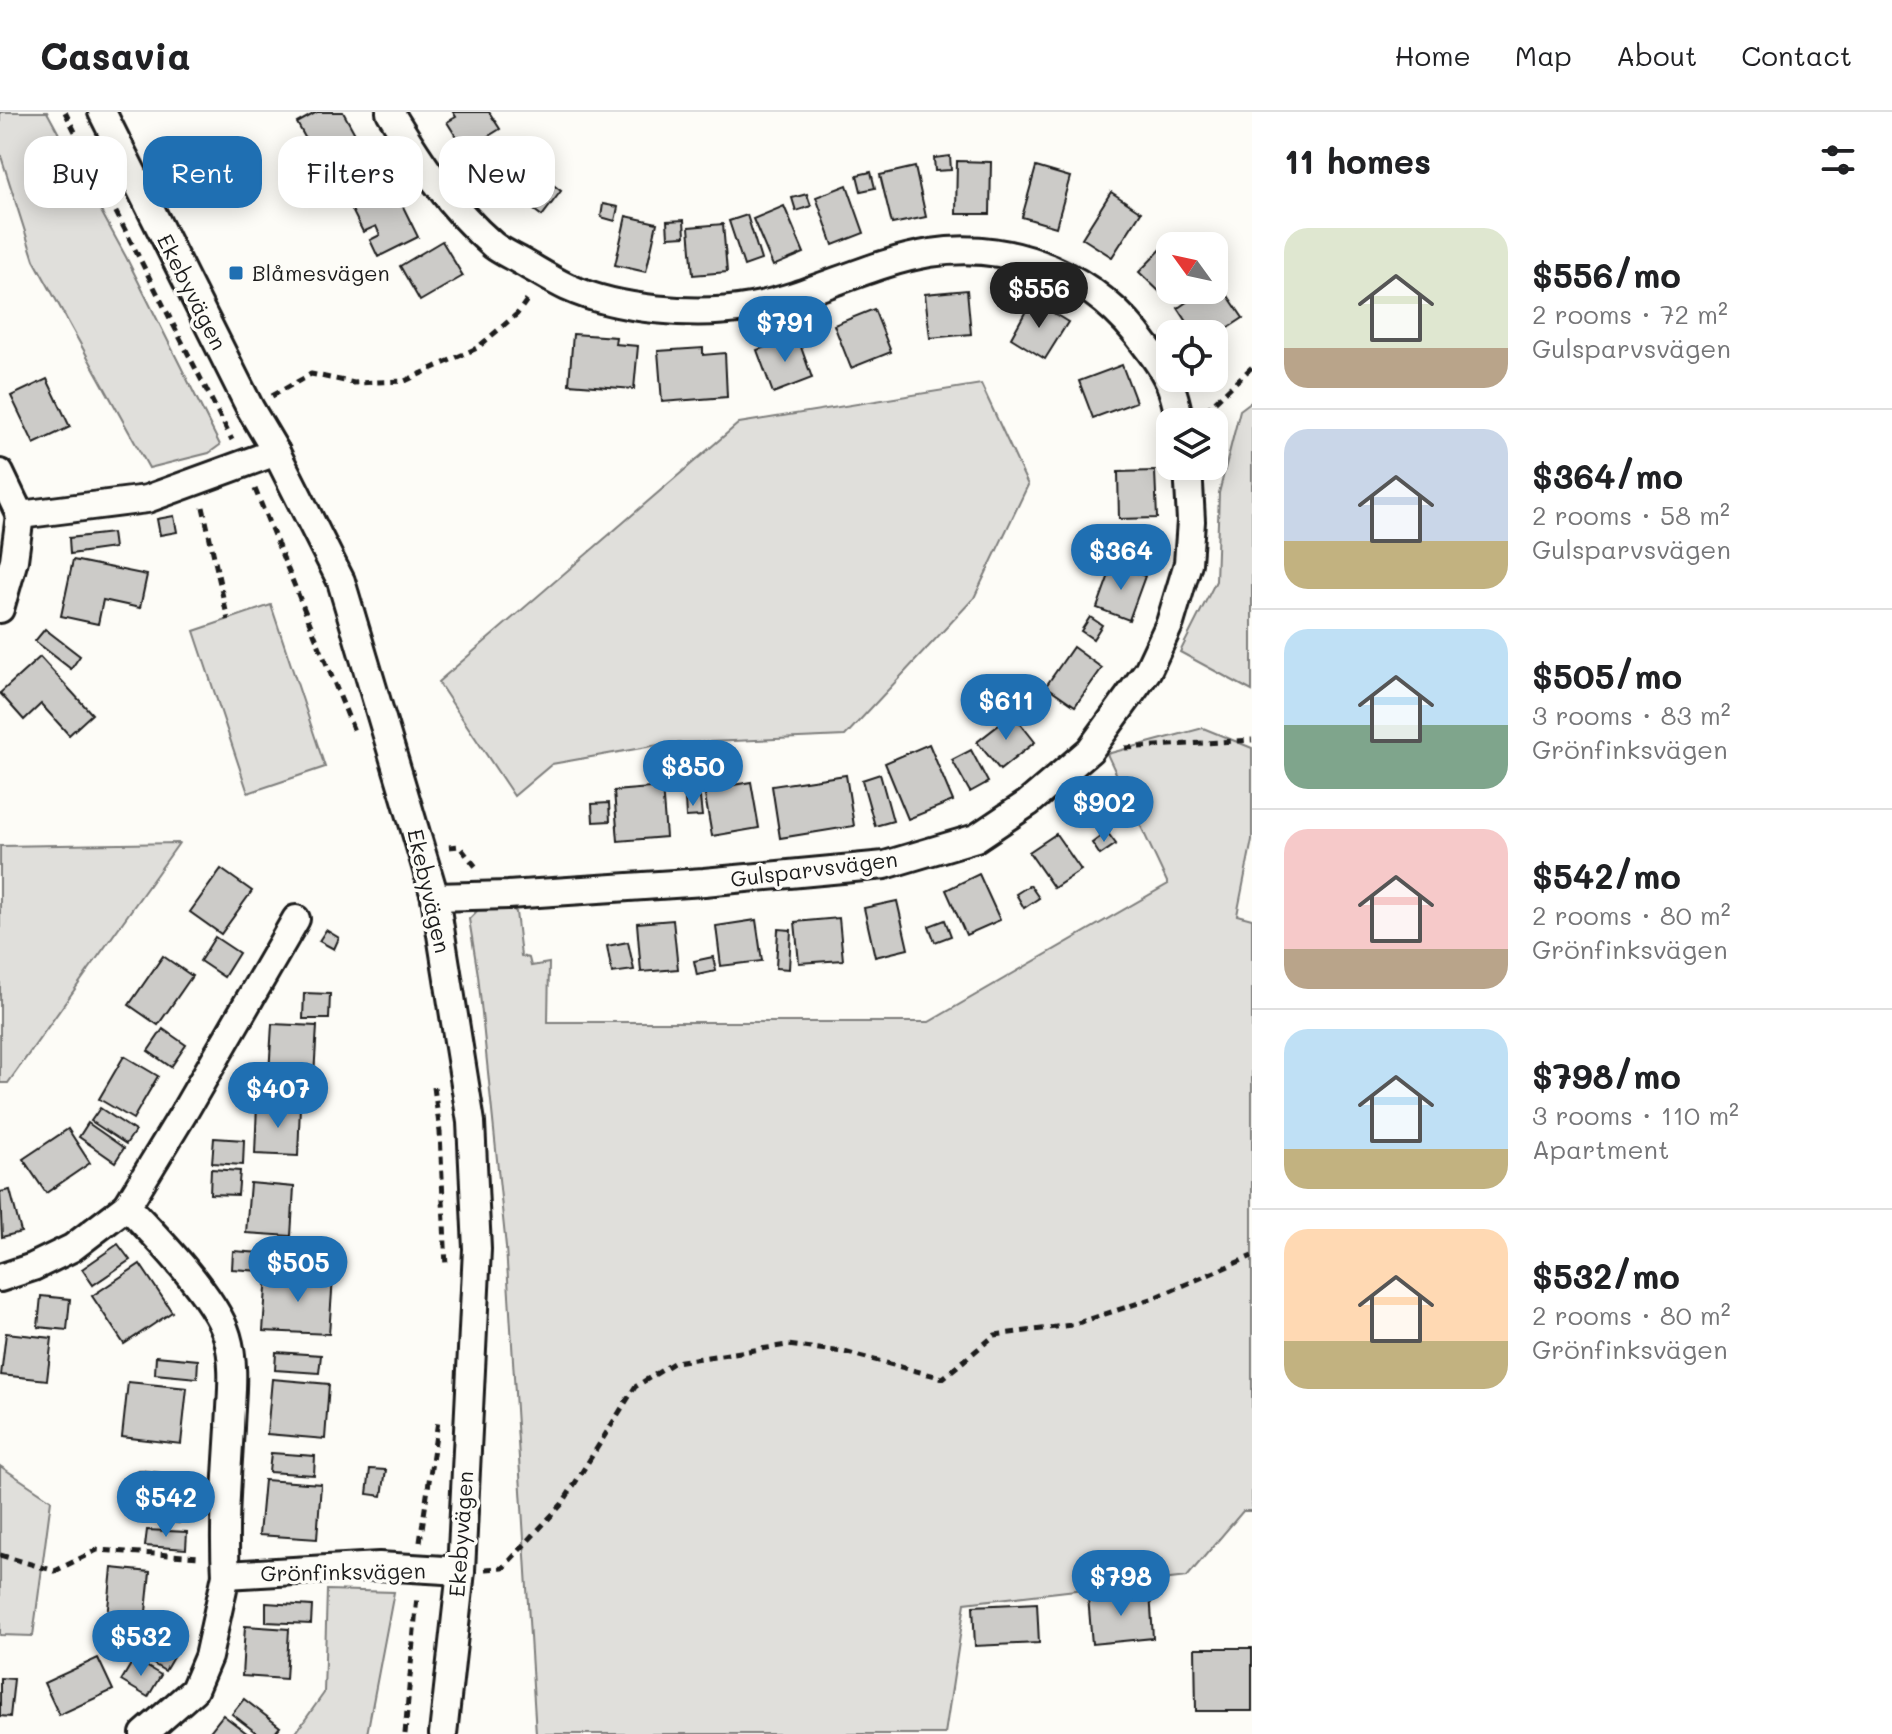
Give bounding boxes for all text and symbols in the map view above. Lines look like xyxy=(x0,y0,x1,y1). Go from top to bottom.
text: Casavia xyxy=(40,30,191,80)
text: Home xyxy=(1395,37,1471,73)
text: Map xyxy=(1515,37,1572,73)
text: About xyxy=(1616,37,1697,73)
text: Contact xyxy=(1741,37,1852,73)
chip: Buy xyxy=(24,136,127,208)
chip: Rent xyxy=(143,136,262,208)
chip: Filters xyxy=(278,136,423,208)
chip: New xyxy=(439,136,555,208)
text: 11 homes xyxy=(1284,138,1431,183)
icon: filters xyxy=(1816,138,1860,182)
street label: Ekebyvägen xyxy=(151,229,234,355)
north arrow xyxy=(1156,232,1228,304)
map controls xyxy=(1156,232,1228,480)
text: $556/mo xyxy=(1532,252,1681,297)
place label: Blåmesvägen xyxy=(252,258,390,287)
icon: home xyxy=(1348,260,1444,356)
pin: $556 xyxy=(992,262,1086,330)
marker: Blåmesvägen xyxy=(227,264,245,282)
text: $556 xyxy=(1008,271,1070,305)
pin: $791 xyxy=(738,296,832,364)
text: 2 rooms · 72 m² xyxy=(1532,297,1728,331)
text: $791 xyxy=(756,305,814,339)
button: locate xyxy=(1156,320,1228,392)
text: Gulsparvsvägen xyxy=(1532,331,1731,365)
button: layers xyxy=(1156,408,1228,480)
text: $364/mo xyxy=(1532,453,1683,498)
icon: home xyxy=(1348,461,1444,557)
text: 2 rooms · 58 m² xyxy=(1532,498,1730,532)
pin: $364 xyxy=(1074,524,1168,592)
text: Gulsparvsvägen xyxy=(1532,532,1731,566)
text: $364 xyxy=(1089,533,1153,567)
text: $505/mo xyxy=(1532,653,1682,698)
icon: home xyxy=(1348,661,1444,757)
pin: $611 xyxy=(959,674,1053,742)
text: $611 xyxy=(979,683,1033,717)
text: 3 rooms · 83 m² xyxy=(1532,698,1731,732)
text: Grönfinksvägen xyxy=(1532,732,1728,766)
pin: $850 xyxy=(646,740,740,808)
text: $850 xyxy=(661,749,725,783)
pin: $902 xyxy=(1057,776,1151,844)
text: $902 xyxy=(1073,785,1135,819)
street label: Ekebyvägen xyxy=(401,826,458,956)
street label: Gulsparvsvägen xyxy=(729,844,899,893)
text: $542/mo xyxy=(1532,853,1681,898)
icon: home xyxy=(1348,861,1444,957)
text: 2 rooms · 80 m² xyxy=(1532,898,1731,932)
text: Grönfinksvägen xyxy=(1532,932,1728,966)
text: $798/mo xyxy=(1532,1053,1681,1098)
icon: home xyxy=(1348,1061,1444,1157)
pin: $407 xyxy=(231,1062,325,1130)
text: $407 xyxy=(246,1071,310,1105)
text: 3 rooms · 110 m² xyxy=(1532,1098,1739,1132)
text: Apartment xyxy=(1532,1132,1669,1166)
pin: $505 xyxy=(251,1236,345,1304)
text: $505 xyxy=(266,1245,330,1279)
text: $532/mo xyxy=(1532,1253,1680,1298)
icon: home xyxy=(1348,1261,1444,1357)
text: 2 rooms · 80 m² xyxy=(1532,1298,1731,1332)
text: Grönfinksvägen xyxy=(1532,1332,1728,1366)
street label: Ekebyvägen xyxy=(442,1470,479,1598)
pin: $542 xyxy=(119,1471,213,1539)
text: $542 xyxy=(135,1480,197,1514)
pin: $798 xyxy=(1074,1550,1168,1618)
street label: Grönfinksvägen xyxy=(260,1556,426,1587)
text: $798 xyxy=(1090,1559,1152,1593)
pin: $532 xyxy=(94,1610,188,1678)
text: $532 xyxy=(110,1619,172,1653)

